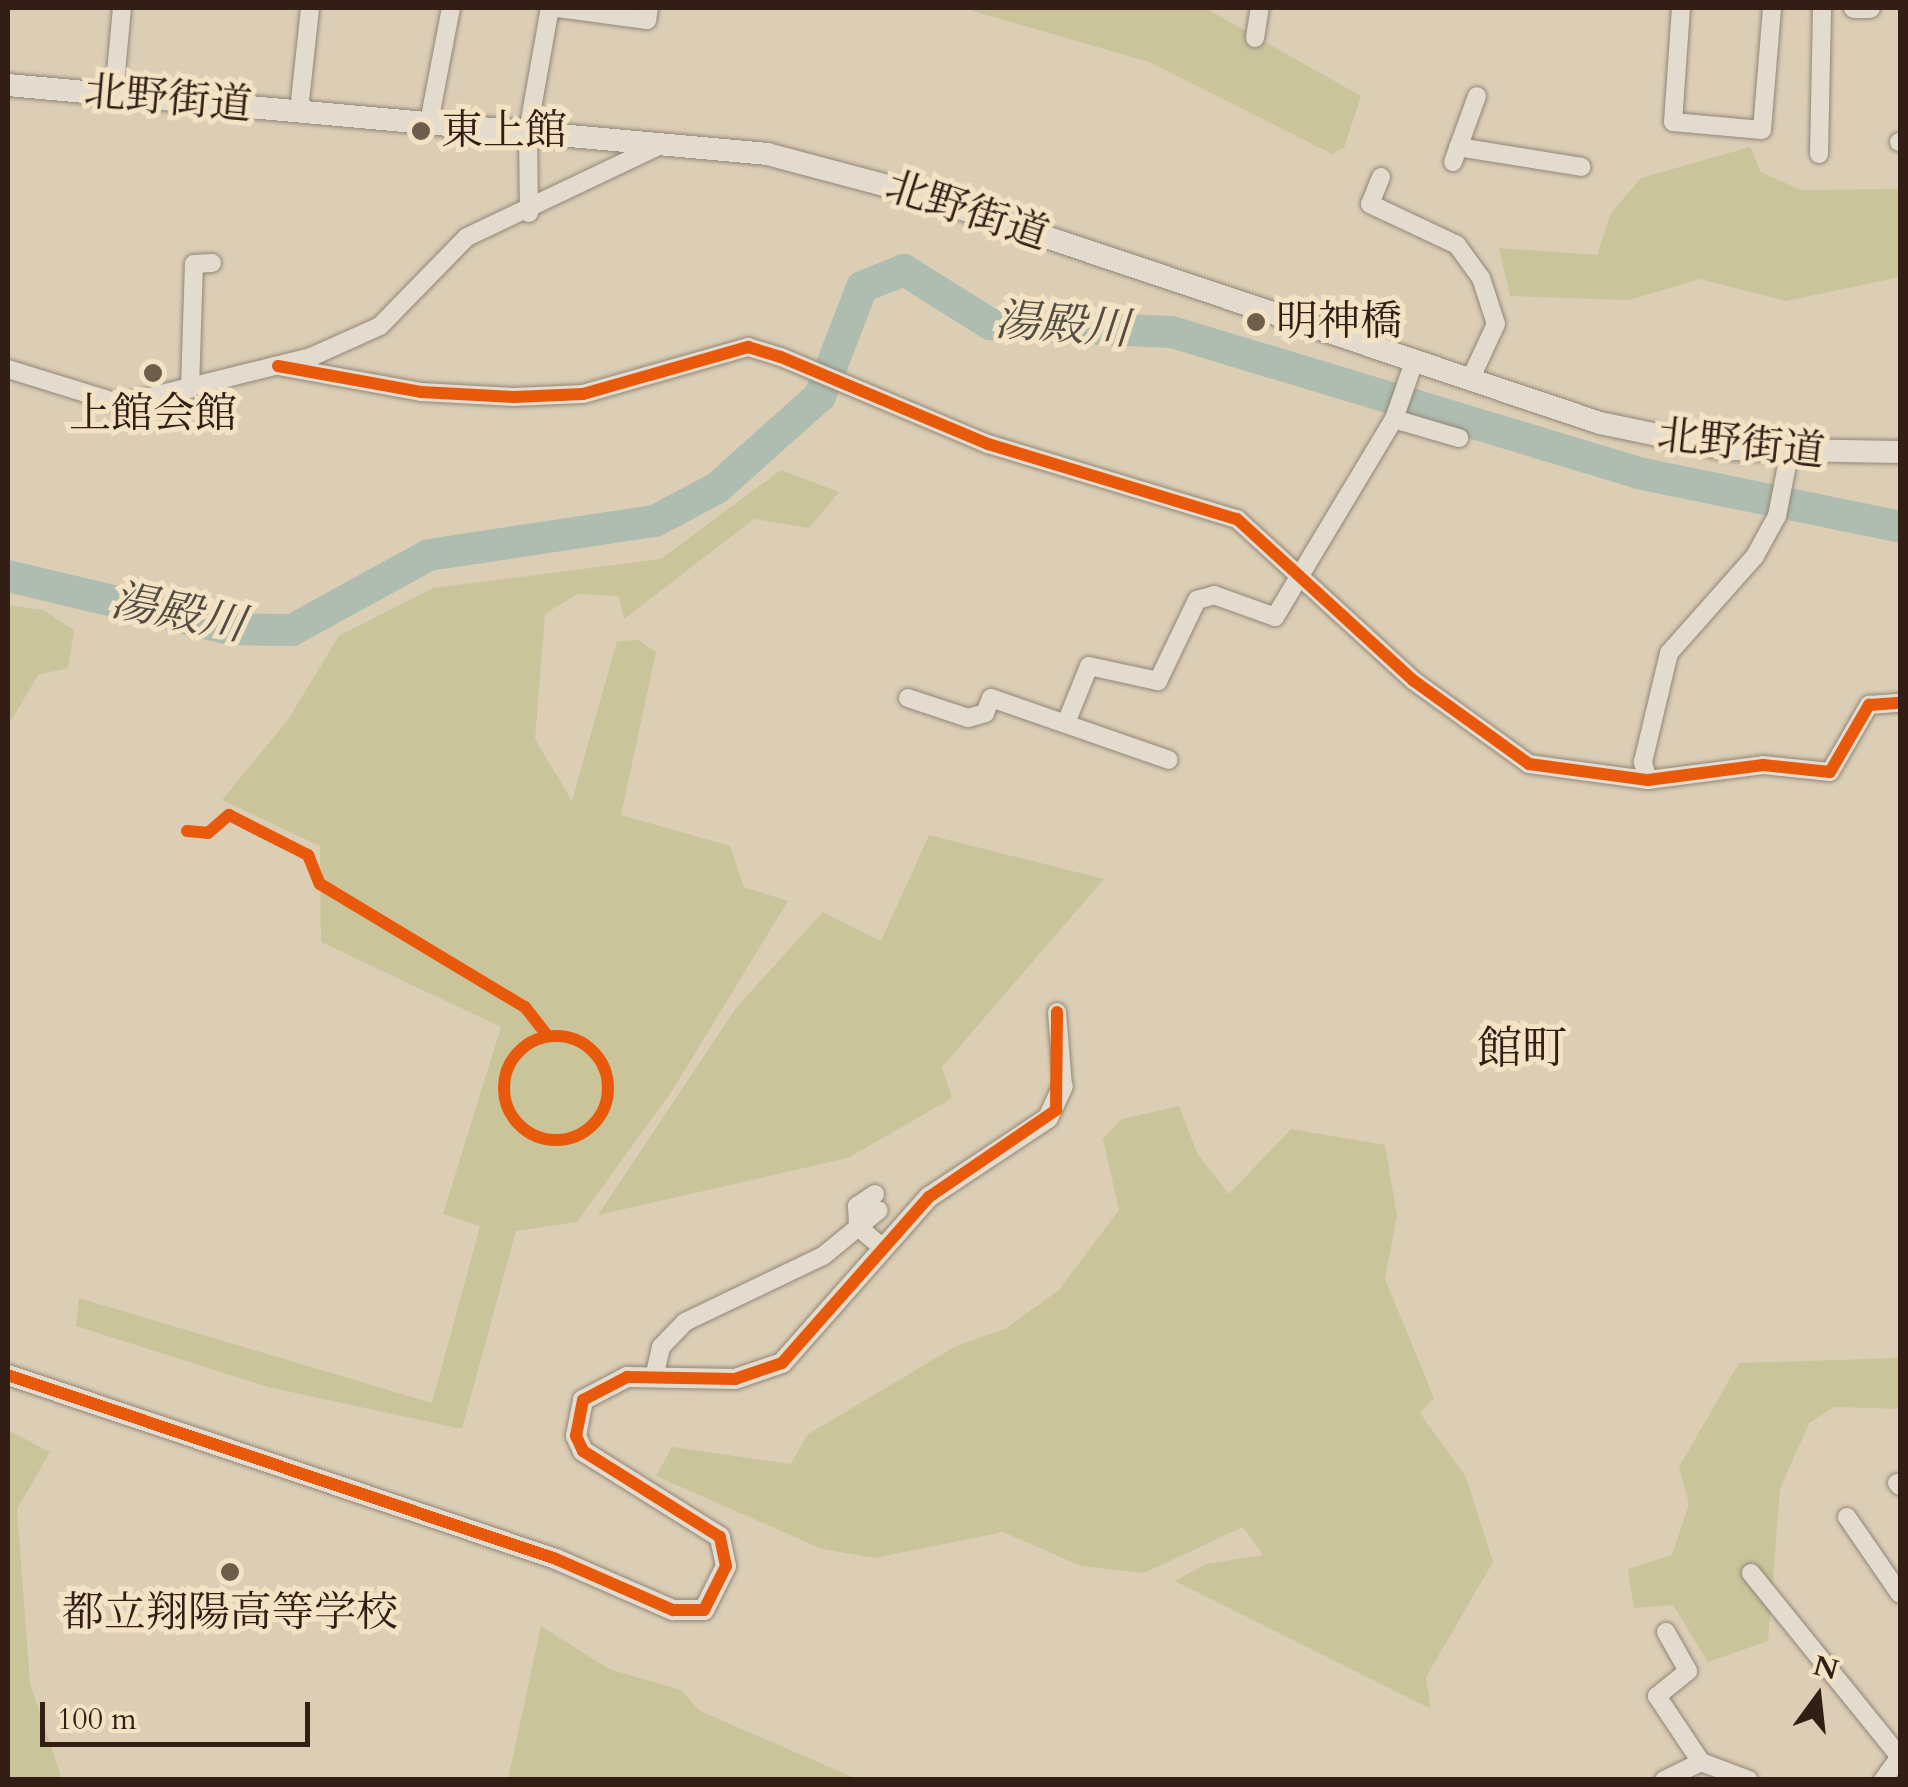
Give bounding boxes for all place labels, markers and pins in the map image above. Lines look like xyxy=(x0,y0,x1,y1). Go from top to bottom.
place label: 東上館 xyxy=(441,106,567,156)
marker: 東上館 xyxy=(410,120,432,142)
place label: 明神橋 xyxy=(1276,297,1402,347)
marker: 明神橋 xyxy=(1245,311,1267,333)
marker: 上館会館 xyxy=(142,362,164,384)
place label: 上館会館 xyxy=(69,389,237,439)
marker: 都立翔陽高等学校 xyxy=(219,1561,241,1583)
place label: 都立翔陽高等学校 xyxy=(62,1588,398,1638)

